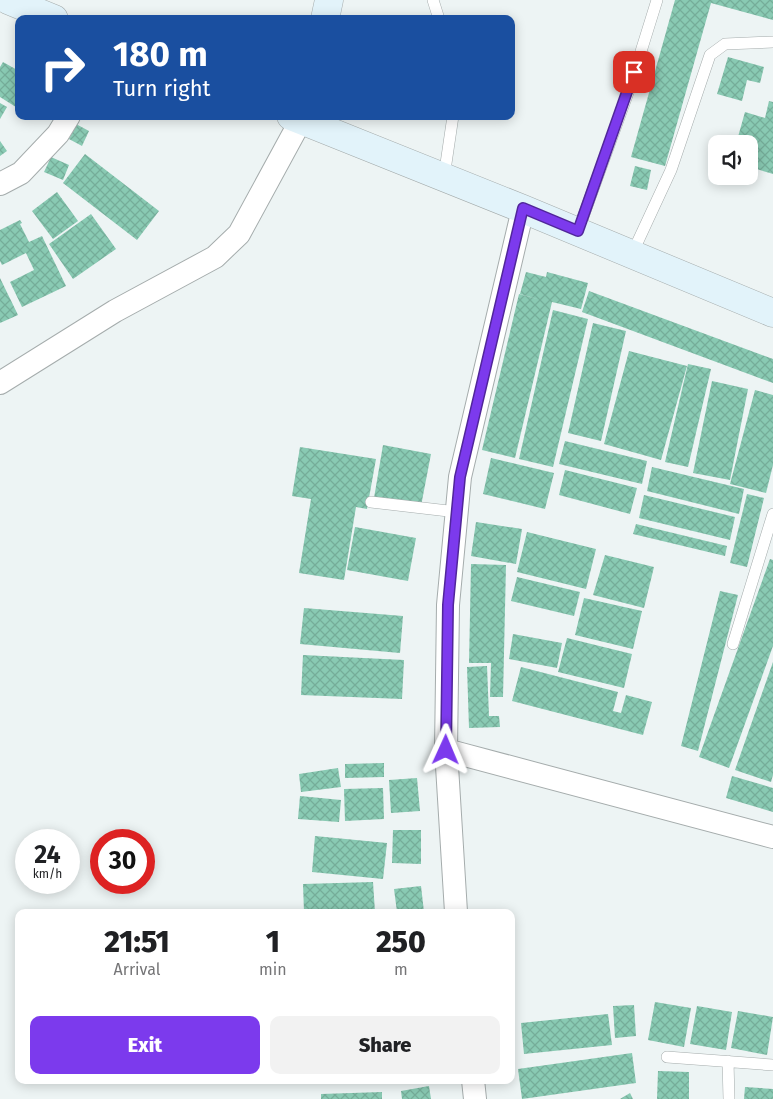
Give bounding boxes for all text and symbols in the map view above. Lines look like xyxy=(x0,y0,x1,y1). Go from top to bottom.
text: 180 m xyxy=(113,33,208,75)
icon: right xyxy=(30,35,95,100)
pin xyxy=(613,51,655,93)
icon: arrive xyxy=(620,58,648,86)
text: Turn right xyxy=(113,75,210,102)
map controls xyxy=(708,135,758,185)
button: sound xyxy=(708,135,758,185)
position arrow xyxy=(419,723,471,775)
speed limit sign: 30 xyxy=(90,829,155,894)
text: 24 xyxy=(34,840,61,870)
text: km/h xyxy=(33,867,62,881)
text: 21:51 xyxy=(104,924,170,960)
text: 1 xyxy=(266,924,280,960)
text: 250 xyxy=(376,924,426,960)
text: Arrival xyxy=(114,960,160,979)
text: min xyxy=(259,960,287,979)
text: m xyxy=(394,960,408,979)
button: Exit xyxy=(30,1016,260,1074)
button: Share xyxy=(270,1016,500,1074)

